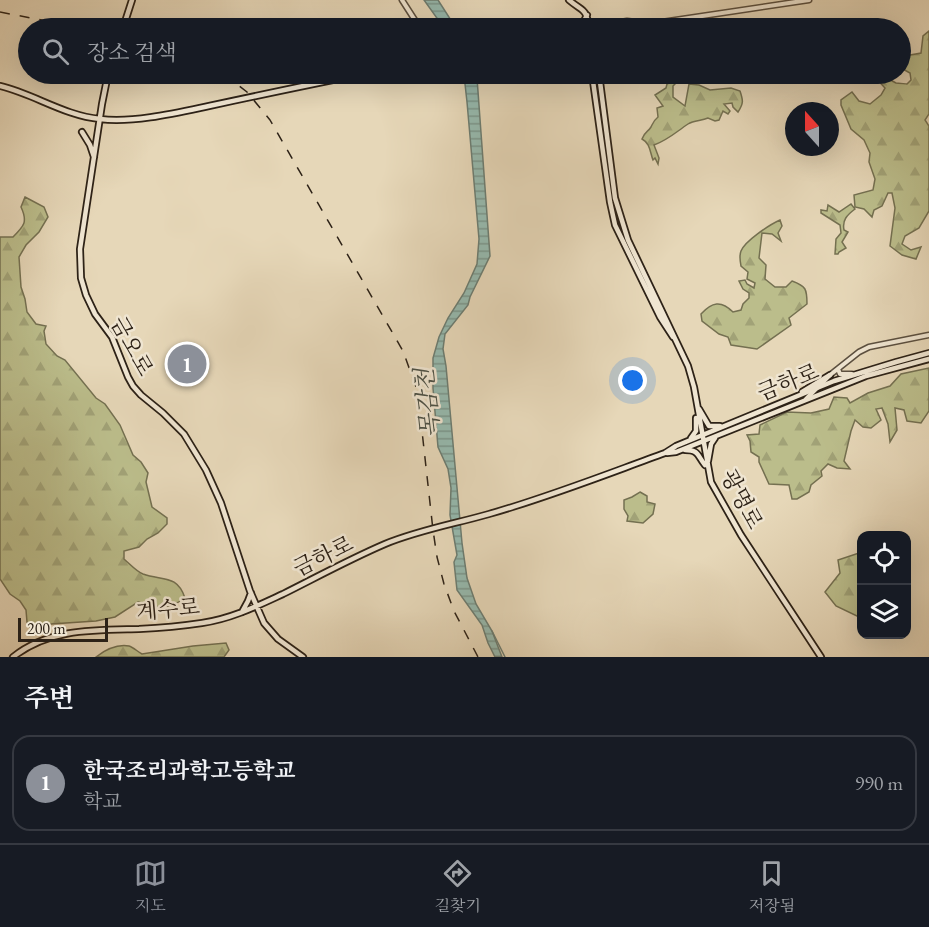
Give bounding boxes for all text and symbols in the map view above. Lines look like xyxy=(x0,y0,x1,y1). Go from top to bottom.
search box xyxy=(18,18,911,84)
icon: search xyxy=(39,35,72,68)
text: 장소 검색 xyxy=(87,38,176,67)
north arrow xyxy=(785,102,839,156)
street label: 금오로 xyxy=(104,311,160,381)
pin: 1 xyxy=(168,342,207,386)
street label: 금하로 xyxy=(753,357,823,407)
water label: 목감천 xyxy=(408,365,446,439)
your location xyxy=(618,366,647,395)
street label: 광명로 xyxy=(714,464,770,534)
street label: 금하로 xyxy=(288,529,358,583)
map controls xyxy=(857,531,911,639)
button: locate xyxy=(857,531,911,585)
button: layers xyxy=(857,585,911,639)
street label: 계수로 xyxy=(135,592,201,626)
scale bar xyxy=(18,615,108,642)
text: 200 m xyxy=(27,618,66,639)
text: 주변 xyxy=(24,681,74,715)
text: 한국조리과학고등학교 xyxy=(83,756,296,785)
text: 1 xyxy=(40,770,51,796)
text: 990 m xyxy=(855,770,903,796)
text: 학교 xyxy=(83,788,122,814)
tab: 지도 xyxy=(134,857,167,916)
tab: 길찾기 xyxy=(435,857,481,916)
tab: 저장됨 xyxy=(749,857,795,916)

